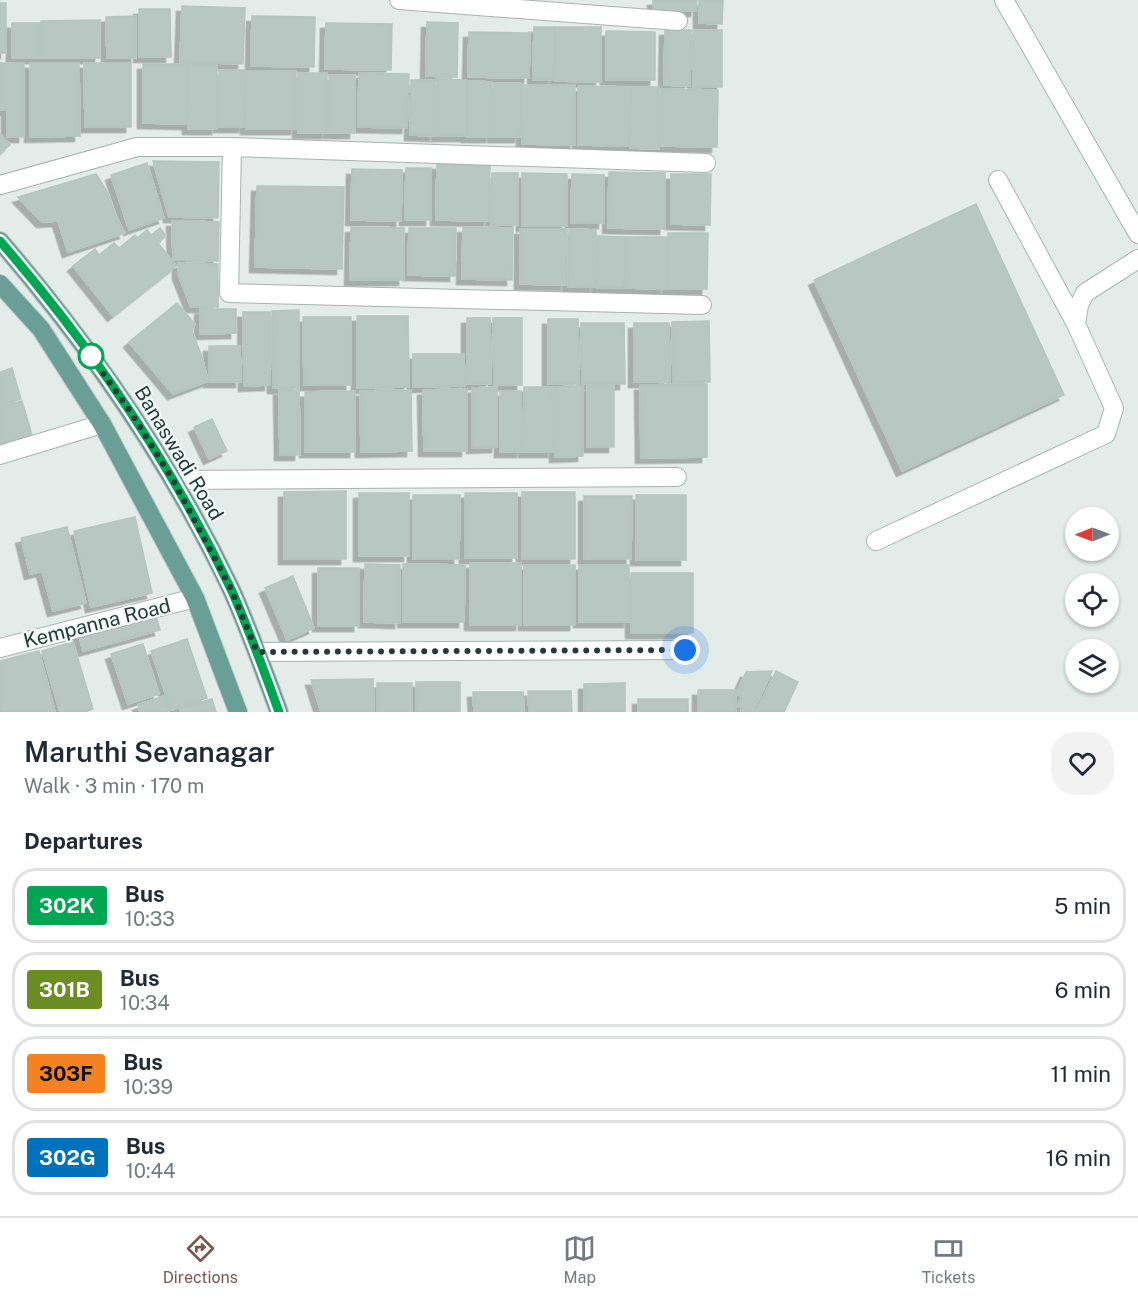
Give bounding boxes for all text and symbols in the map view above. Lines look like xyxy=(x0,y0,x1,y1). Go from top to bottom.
unlabelled marker xyxy=(78,343,104,369)
street label: Banaswadi Road xyxy=(129,381,229,525)
north arrow xyxy=(1065,507,1119,561)
map controls xyxy=(1065,507,1119,693)
button: locate xyxy=(1065,573,1119,627)
street label: Kempanna Road xyxy=(21,593,173,653)
your location xyxy=(670,635,700,665)
button: layers xyxy=(1065,639,1119,693)
button: heart xyxy=(1051,732,1114,795)
text: Maruthi Sevanagar xyxy=(24,735,274,768)
text: Walk · 3 min · 170 m xyxy=(24,774,204,798)
text: Departures xyxy=(24,828,143,854)
text: Bus xyxy=(125,881,165,907)
text: 302K xyxy=(39,893,95,918)
text: 5 min xyxy=(1054,893,1111,919)
text: 10:33 xyxy=(125,907,175,931)
text: Bus xyxy=(120,965,160,991)
text: 301B xyxy=(39,977,90,1002)
text: 6 min xyxy=(1055,977,1111,1003)
text: 10:34 xyxy=(120,991,170,1015)
text: Bus xyxy=(123,1049,163,1075)
text: 303F xyxy=(39,1061,93,1086)
text: 11 min xyxy=(1050,1061,1111,1087)
text: 10:39 xyxy=(123,1075,173,1099)
text: Bus xyxy=(126,1133,165,1159)
text: 302G xyxy=(39,1145,96,1170)
text: 16 min xyxy=(1046,1145,1111,1171)
text: 10:44 xyxy=(126,1159,176,1183)
tab: Directions xyxy=(163,1232,238,1287)
tab: Map xyxy=(563,1232,596,1287)
tab: Tickets xyxy=(922,1232,975,1287)

